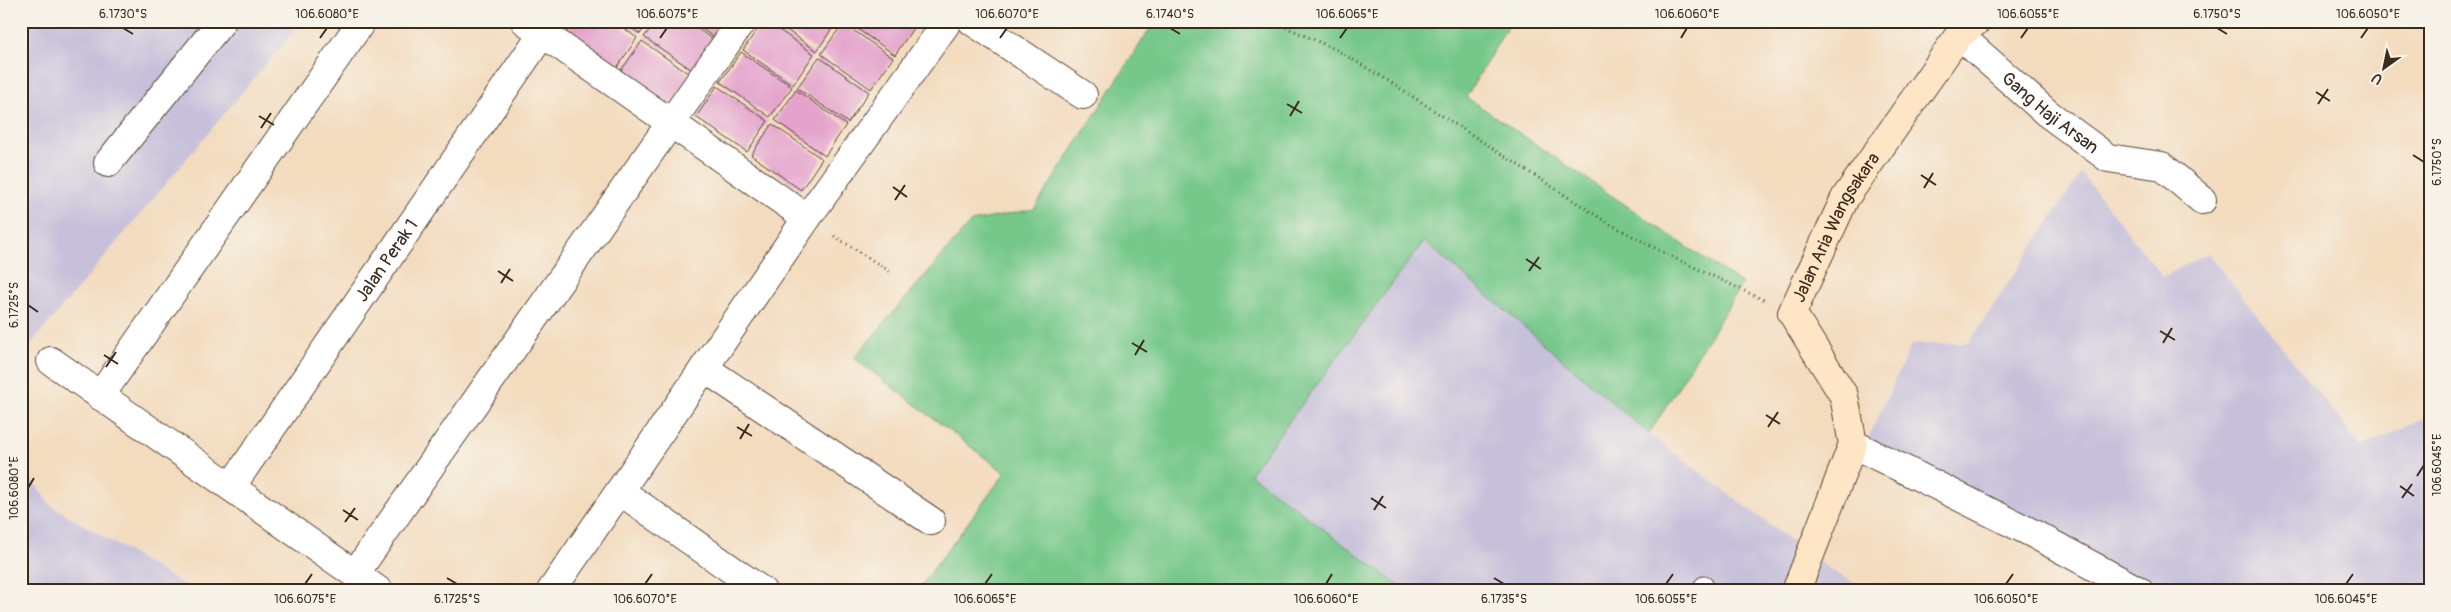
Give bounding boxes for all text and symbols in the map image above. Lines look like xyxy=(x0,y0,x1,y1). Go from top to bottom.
text: 6.1730°S xyxy=(99,7,147,22)
text: 106.6080°E xyxy=(295,7,359,22)
text: 106.6075°E xyxy=(636,7,698,22)
text: 106.6070°E xyxy=(975,7,1039,22)
text: 6.1740°S xyxy=(1146,7,1194,22)
text: 106.6065°E xyxy=(1316,7,1378,22)
text: 106.6060°E xyxy=(1655,7,1719,22)
text: 106.6055°E xyxy=(1997,7,2059,22)
text: 6.1750°S xyxy=(2193,7,2241,22)
text: 106.6050°E xyxy=(2336,7,2400,22)
north arrow xyxy=(2358,42,2408,92)
street label: Gang Haji Arsan xyxy=(1997,67,2103,159)
text: U xyxy=(2369,69,2386,88)
text: 6.1750°S xyxy=(2430,138,2445,186)
street label: Jalan Aria Wangsakara xyxy=(1787,148,1885,306)
street label: Jalan Perak 1 xyxy=(350,214,423,306)
text: 6.1725°S xyxy=(7,282,22,328)
text: 106.6045°E xyxy=(2430,434,2445,496)
text: 106.6080°E xyxy=(7,456,22,520)
text: 106.6075°E xyxy=(274,592,336,607)
text: 6.1725°S xyxy=(434,592,480,607)
text: 106.6070°E xyxy=(613,592,677,607)
text: 106.6065°E xyxy=(954,592,1016,607)
text: 106.6060°E xyxy=(1294,592,1358,607)
text: 6.1735°S xyxy=(1481,592,1527,607)
text: 106.6055°E xyxy=(1635,592,1697,607)
text: 106.6050°E xyxy=(1974,592,2038,607)
text: 106.6045°E xyxy=(2315,592,2377,607)

